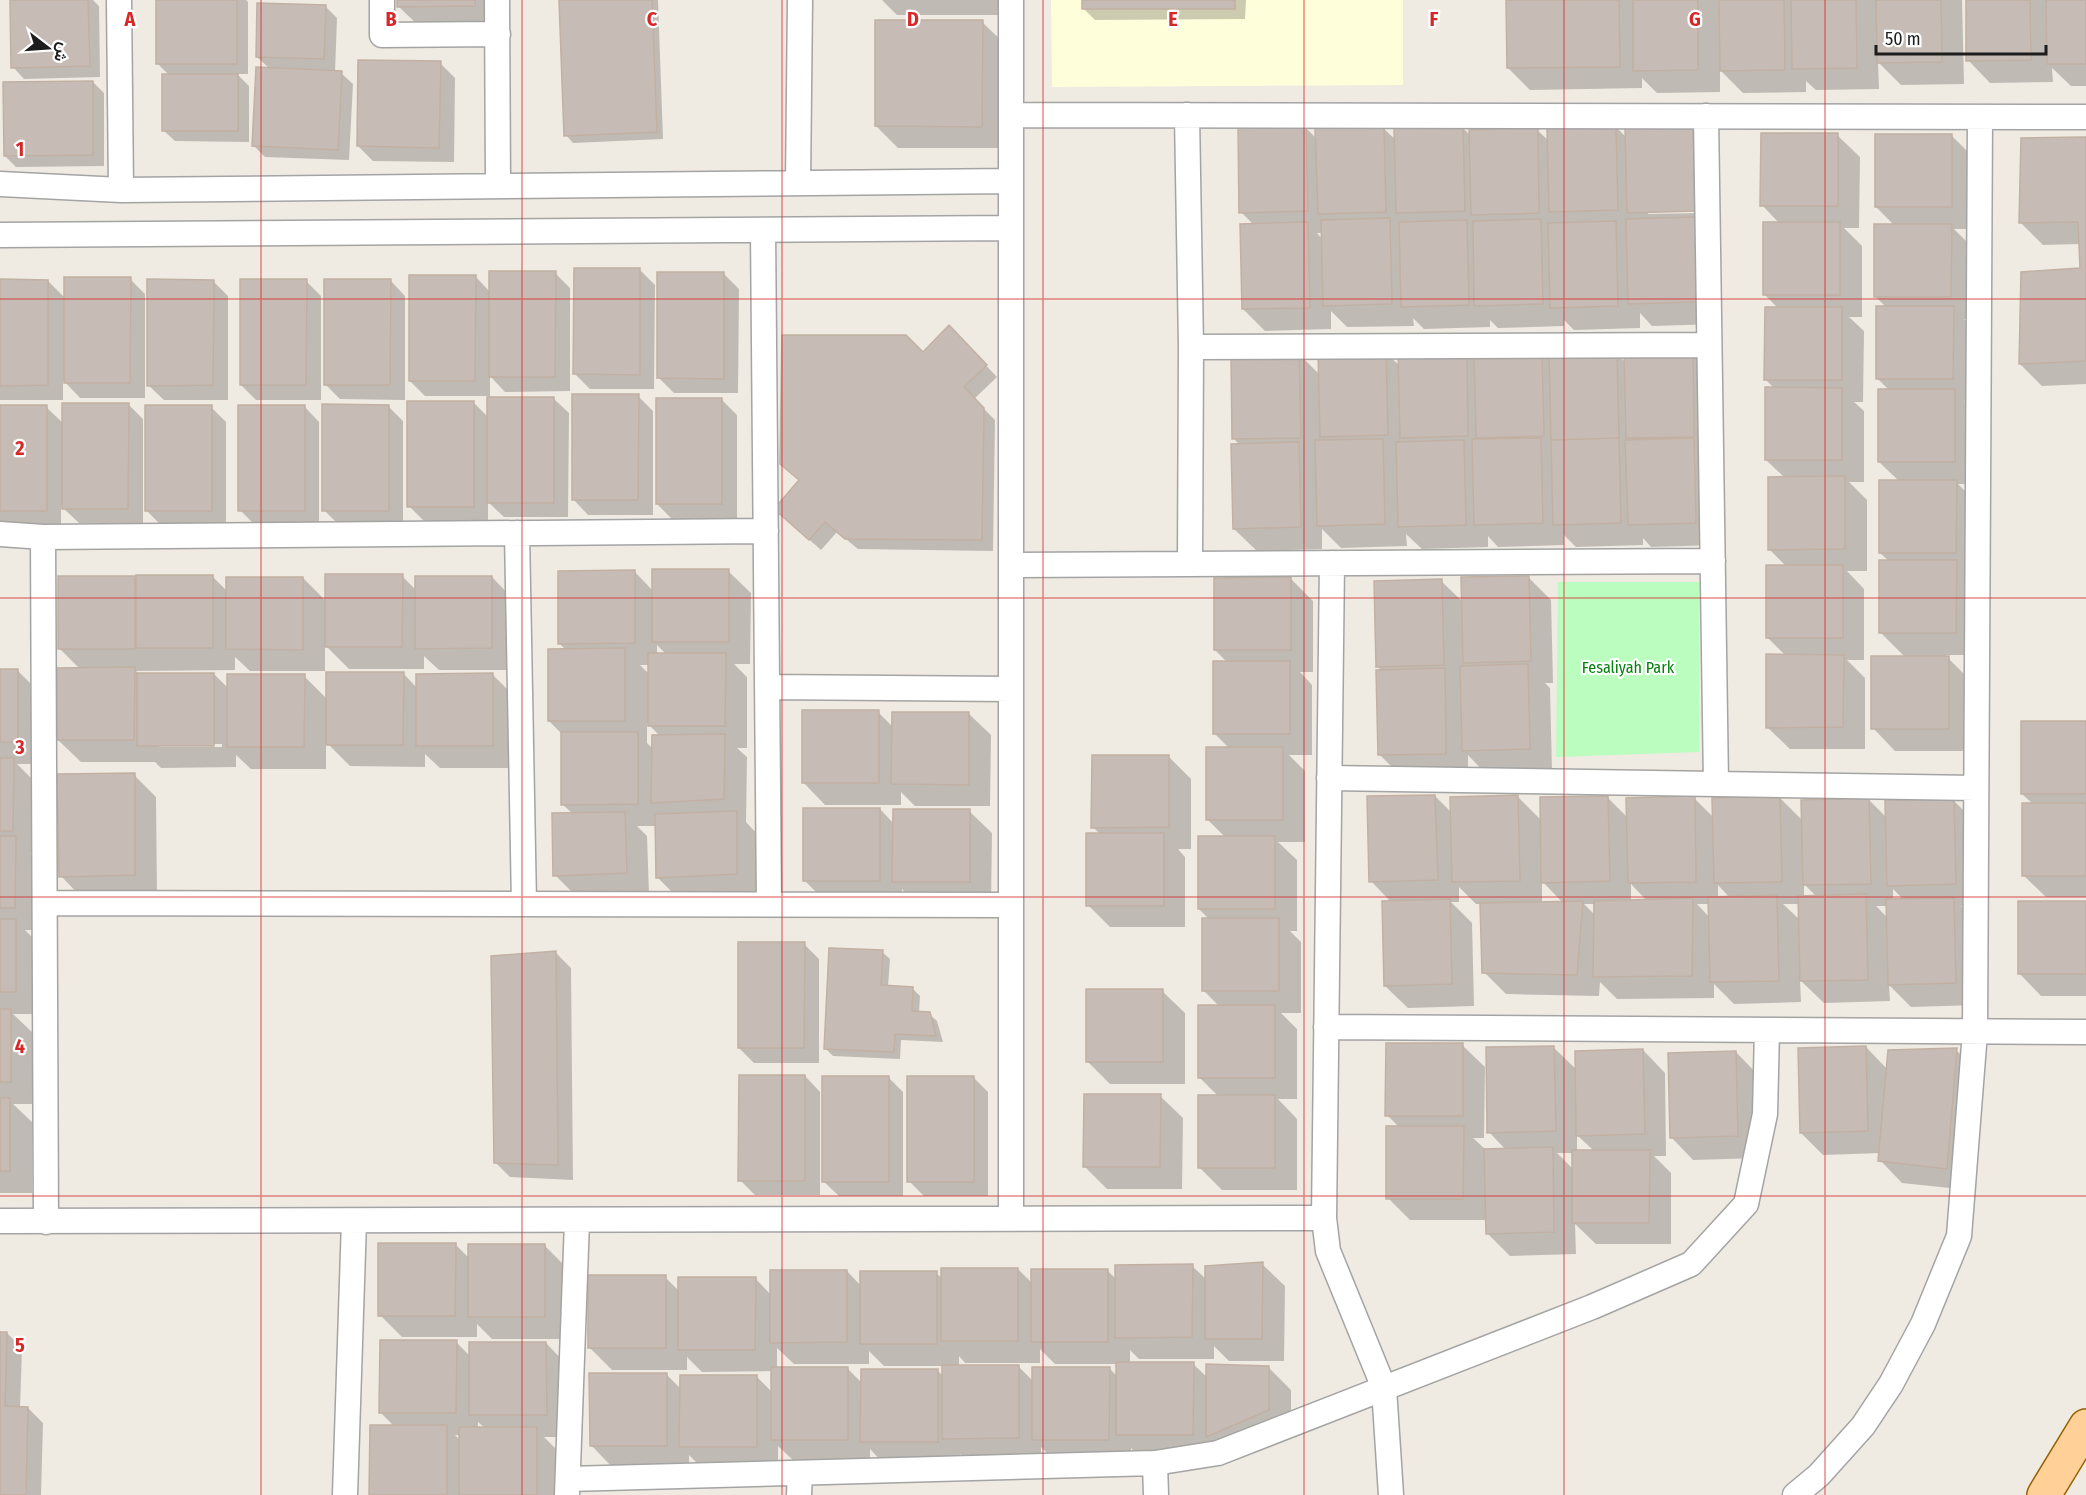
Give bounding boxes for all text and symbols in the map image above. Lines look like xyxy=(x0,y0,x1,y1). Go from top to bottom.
text: A xyxy=(124,7,137,31)
text: B xyxy=(385,7,397,31)
text: C xyxy=(647,7,658,31)
text: D xyxy=(907,7,919,31)
text: E xyxy=(1168,7,1178,31)
text: F xyxy=(1430,7,1439,31)
text: G xyxy=(1689,7,1701,31)
north arrow xyxy=(18,18,78,78)
scale bar xyxy=(1876,18,2046,56)
text: 50 m xyxy=(1885,28,1921,50)
text: ش xyxy=(50,40,74,64)
text: 1 xyxy=(16,137,24,161)
text: 2 xyxy=(14,436,25,460)
park label: Fesaliyah Park xyxy=(1582,658,1675,677)
text: 3 xyxy=(14,735,25,759)
text: 4 xyxy=(15,1034,25,1058)
text: 5 xyxy=(15,1333,25,1357)

